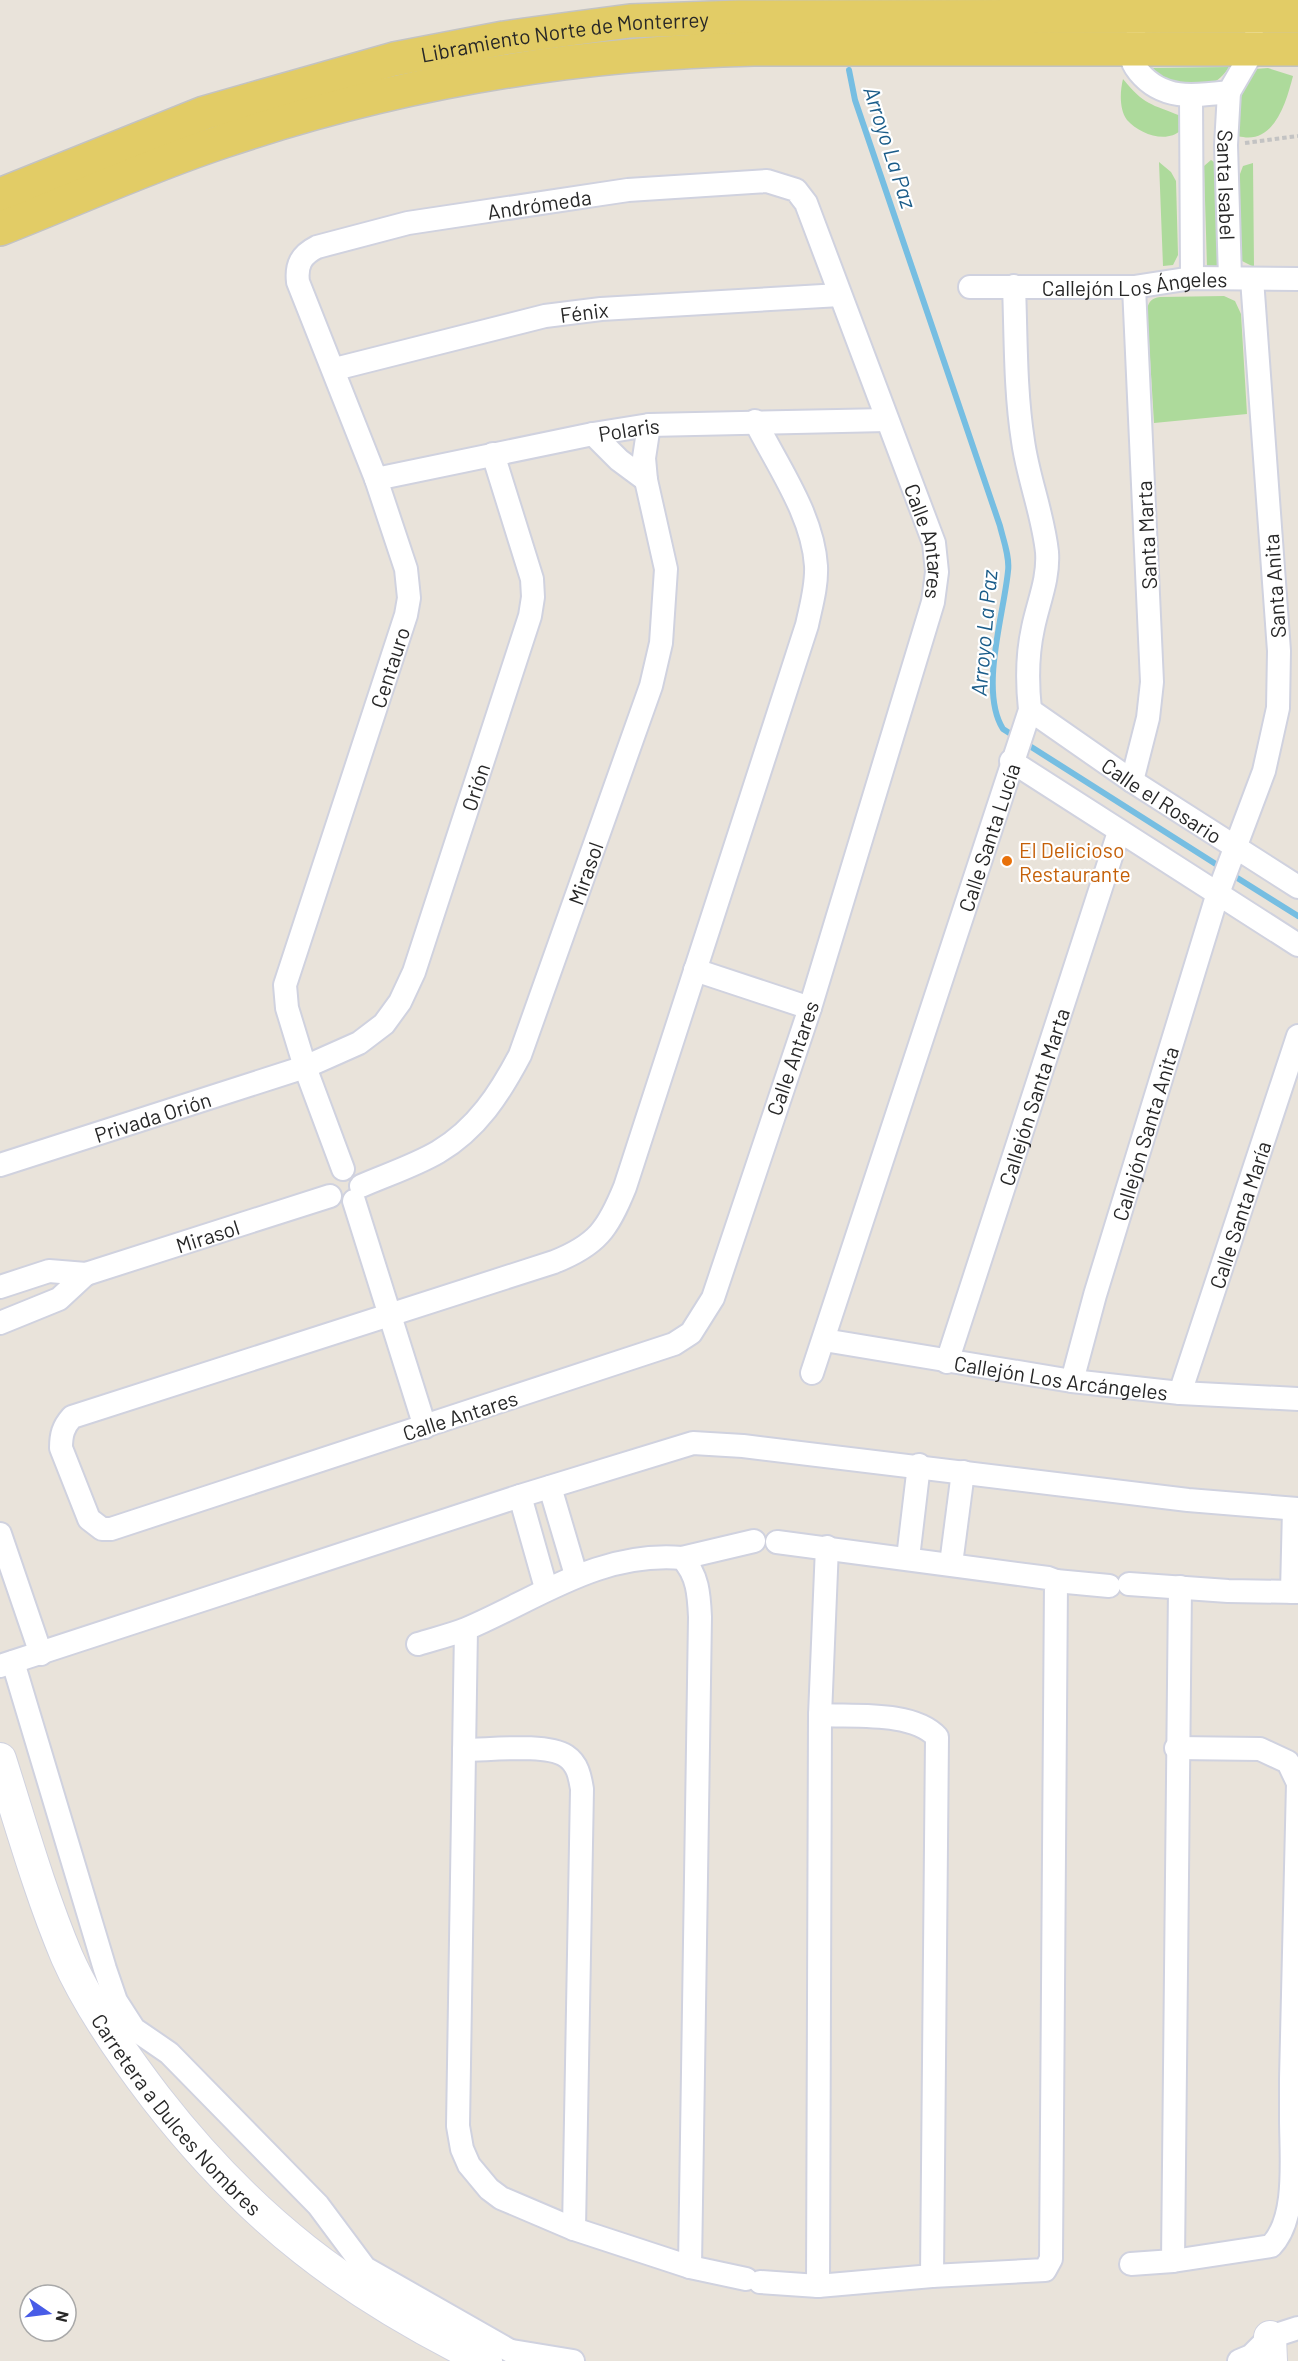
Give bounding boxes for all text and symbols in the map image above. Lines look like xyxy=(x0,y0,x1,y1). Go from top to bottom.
street label: Libramiento Norte de Monterrey xyxy=(418,6,710,66)
water label: Arroyo La Paz xyxy=(859,83,923,212)
street label: Santa Isabel xyxy=(1213,129,1241,241)
street label: Andrómeda xyxy=(485,183,593,223)
street label: Callejón Los Ángeles xyxy=(1042,265,1228,300)
street label: Fénix xyxy=(558,296,609,327)
street label: Polaris xyxy=(596,412,660,446)
street label: Calle Antares xyxy=(900,480,950,601)
street label: Santa Marta xyxy=(1131,480,1161,590)
street label: Santa Anita xyxy=(1258,533,1290,639)
water label: Arroyo La Paz xyxy=(965,568,1002,697)
street label: Centauro xyxy=(364,623,414,711)
street label: Calle el Rosario xyxy=(1097,752,1227,848)
street label: Orión xyxy=(455,760,494,814)
street label: Calle Santa Lucía xyxy=(952,760,1024,915)
place label: El Delicioso Restaurante xyxy=(1019,837,1131,886)
street label: Mirasol xyxy=(562,838,607,908)
marker: El Delicioso Restaurante xyxy=(1000,854,1014,868)
street label: Calle Antares xyxy=(761,997,823,1119)
street label: Callejón Santa Marta xyxy=(993,1005,1074,1189)
street label: Callejón Santa Anita xyxy=(1106,1043,1183,1224)
street label: Privada Orión xyxy=(91,1086,214,1146)
street label: Calle Santa María xyxy=(1203,1138,1275,1291)
street label: Mirasol xyxy=(172,1213,242,1257)
street label: Callejón Los Arcángeles xyxy=(952,1349,1169,1404)
street label: Calle Antares xyxy=(399,1385,521,1445)
street label: Carretera a Dulces Nombres xyxy=(87,2009,267,2220)
north arrow xyxy=(18,2283,78,2343)
text: N xyxy=(53,2309,74,2324)

